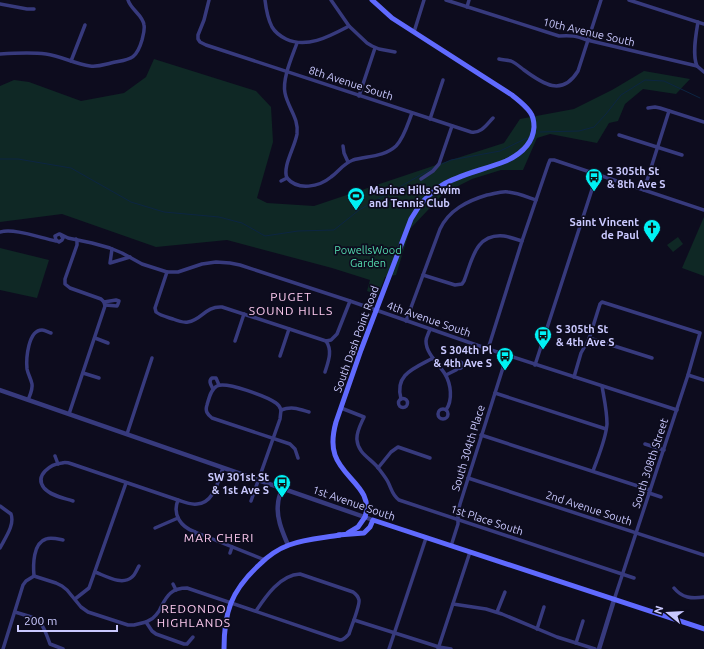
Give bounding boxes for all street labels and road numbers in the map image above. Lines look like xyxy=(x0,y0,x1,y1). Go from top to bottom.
street label: 10th Avenue South xyxy=(542,16,636,48)
street label: 8th Avenue South xyxy=(307,64,395,102)
street label: South Dash Point Road xyxy=(331,284,381,394)
street label: 4th Avenue South xyxy=(385,299,473,339)
street label: South 304th Place xyxy=(449,403,487,493)
street label: South 308th Street xyxy=(630,416,670,510)
street label: 1st Avenue South xyxy=(311,483,397,523)
street label: 2nd Avenue South xyxy=(544,488,634,528)
street label: 1st Place South xyxy=(449,503,525,537)

